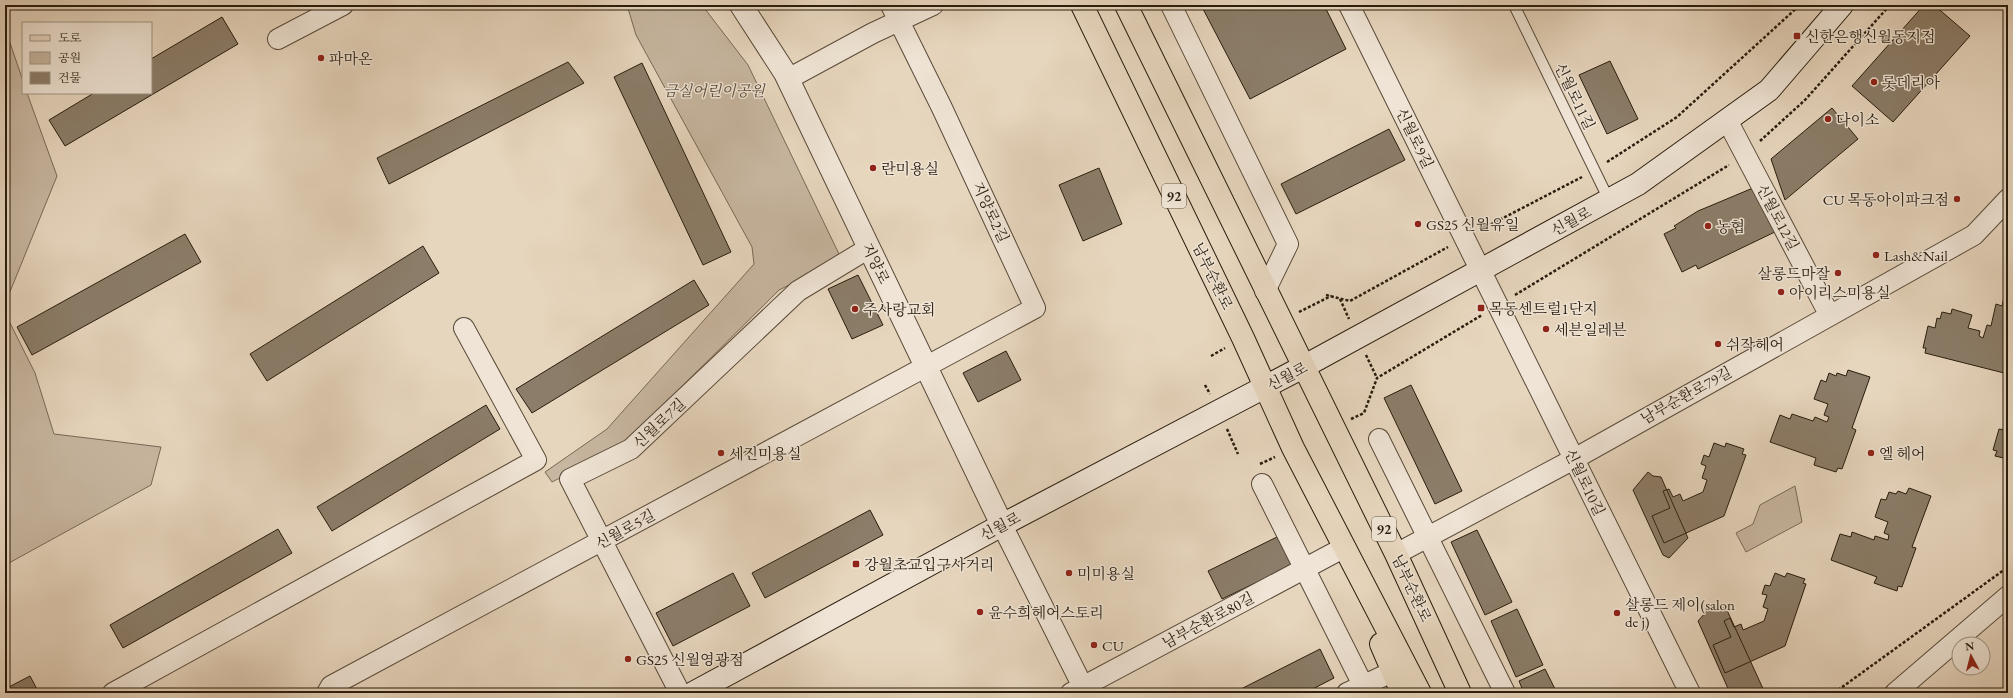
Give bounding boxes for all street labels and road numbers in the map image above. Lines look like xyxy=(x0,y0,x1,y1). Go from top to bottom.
street label: 신월로11길 xyxy=(1551,59,1599,133)
street label: 신월로9길 xyxy=(1392,105,1438,171)
street label: 지양로2길 xyxy=(969,178,1013,246)
street label: 신월로12길 xyxy=(1753,181,1803,253)
road number: 92 xyxy=(1162,184,1186,208)
street label: 신월로 xyxy=(1547,202,1595,240)
street label: 지양로 xyxy=(858,239,894,287)
street label: 남부순환로 xyxy=(1189,239,1238,313)
street label: 신월로 xyxy=(1263,357,1311,395)
street label: 남부순환로79길 xyxy=(1637,362,1735,428)
street label: 신월로7길 xyxy=(629,394,689,452)
street label: 신월로10길 xyxy=(1561,445,1609,519)
street label: 신월로5길 xyxy=(592,505,658,553)
street label: 신월로 xyxy=(976,507,1024,545)
road number: 92 xyxy=(1372,517,1396,541)
street label: 남부순환로 xyxy=(1388,551,1436,625)
street label: 남부순환로80길 xyxy=(1159,588,1257,652)

